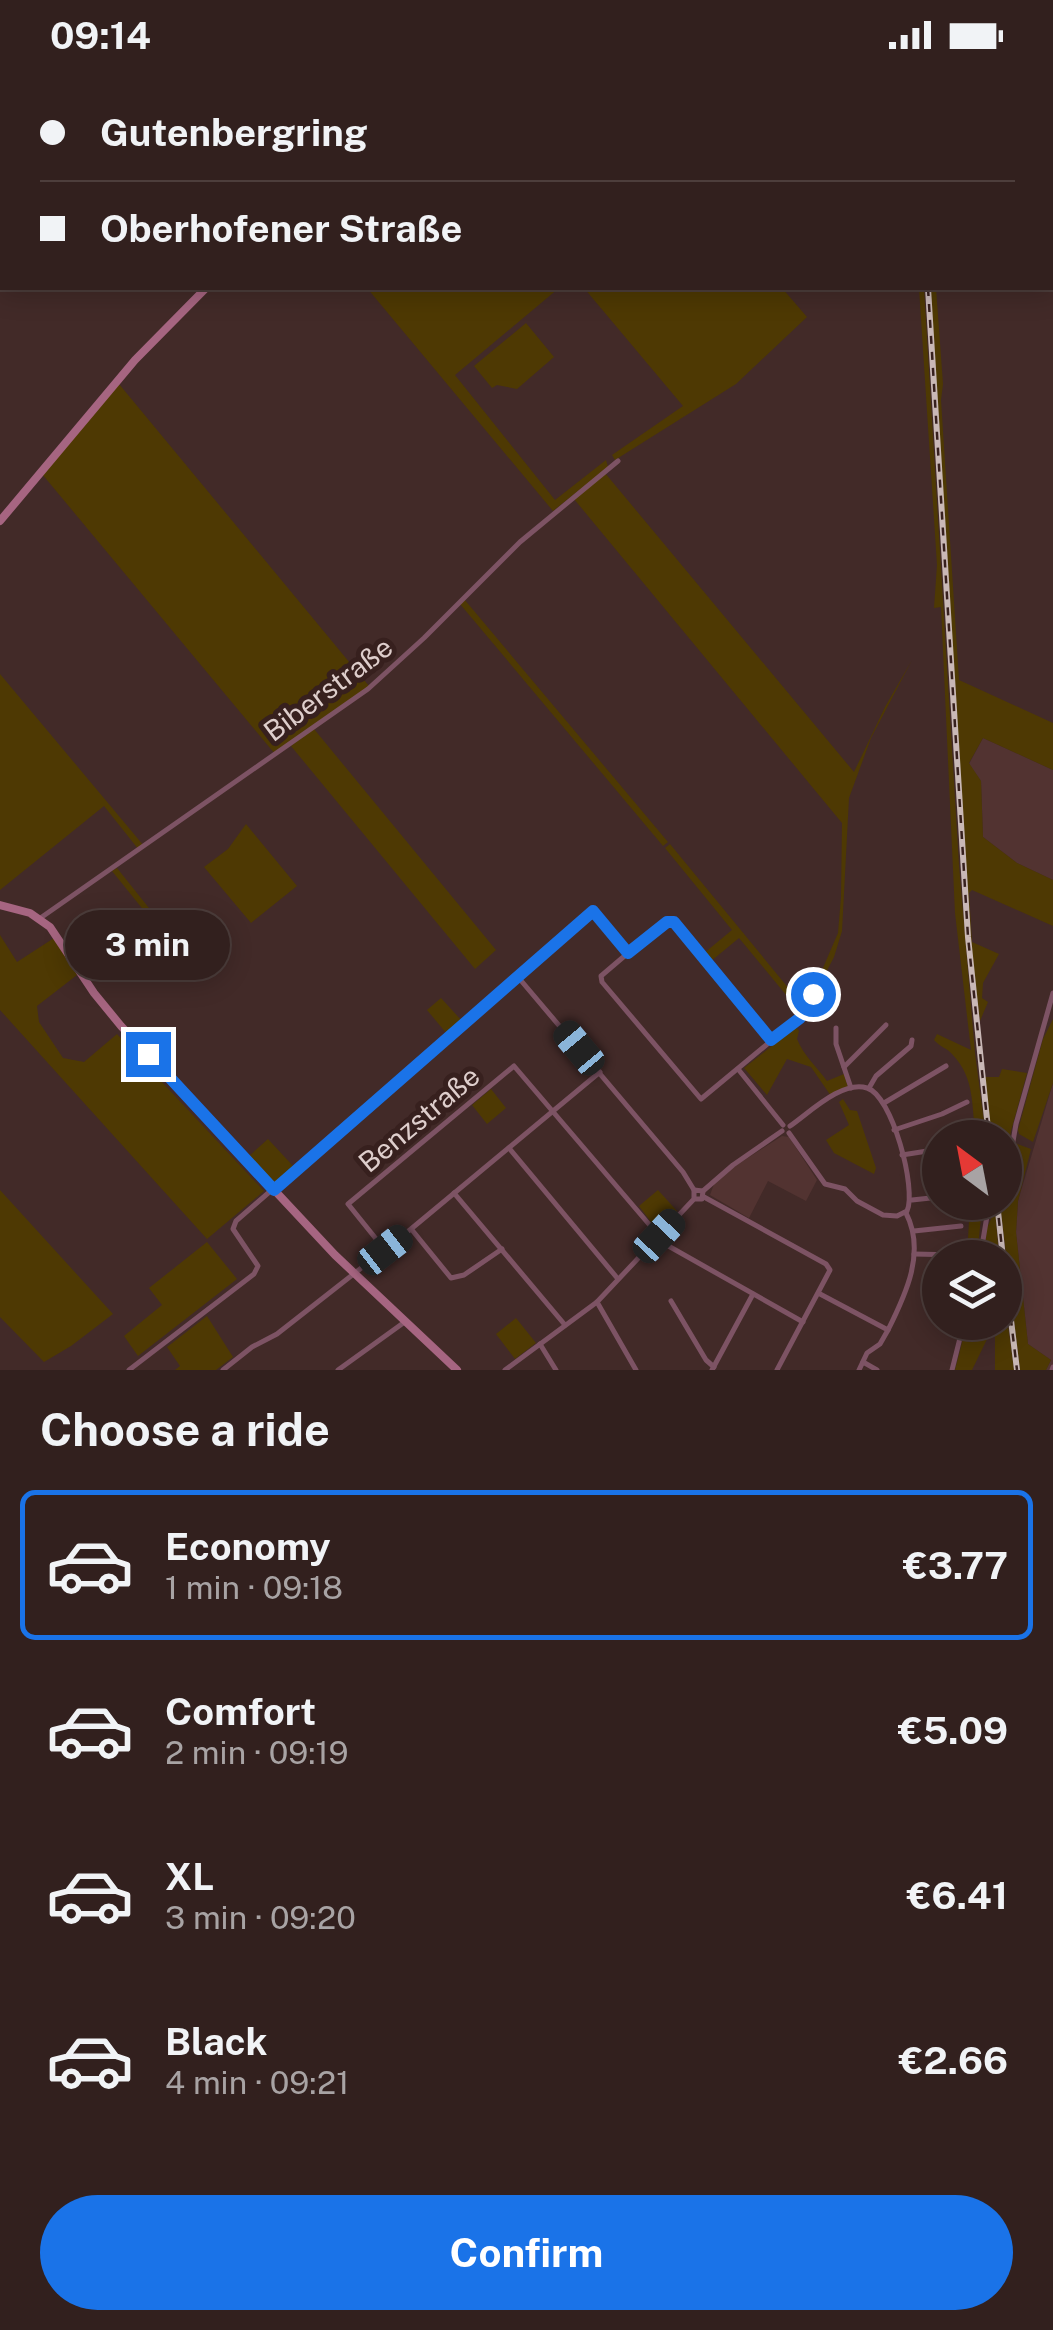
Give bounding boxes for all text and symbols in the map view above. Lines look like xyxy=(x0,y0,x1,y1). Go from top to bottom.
text: 09:14 xyxy=(50,13,151,58)
text: Gutenbergring xyxy=(100,110,368,155)
text: Oberhofener Straße xyxy=(100,206,462,251)
street label: Biberstraße xyxy=(257,630,398,748)
callout: 3 min xyxy=(66,909,230,979)
text: 3 min xyxy=(105,926,190,963)
route start xyxy=(791,972,836,1017)
car xyxy=(548,1015,610,1081)
route end xyxy=(126,1032,171,1077)
street label: Benzstraße xyxy=(352,1059,486,1179)
north arrow xyxy=(922,1120,1022,1220)
map controls xyxy=(922,1120,1022,1340)
car xyxy=(628,1204,690,1268)
car xyxy=(352,1220,418,1280)
button: layers xyxy=(922,1240,1022,1340)
text: Choose a ride xyxy=(40,1403,330,1456)
icon: car xyxy=(45,1520,135,1610)
text: Economy xyxy=(165,1524,331,1569)
text: €3.77 xyxy=(903,1543,1008,1588)
text: 1 min · 09:18 xyxy=(165,1569,343,1606)
icon: car xyxy=(45,1685,135,1775)
text: Comfort xyxy=(165,1689,316,1734)
text: €5.09 xyxy=(898,1708,1008,1753)
text: 2 min · 09:19 xyxy=(165,1734,348,1771)
icon: car xyxy=(45,1850,135,1940)
text: XL xyxy=(165,1854,214,1899)
text: €6.41 xyxy=(907,1873,1008,1918)
text: 3 min · 09:20 xyxy=(165,1899,356,1936)
icon: car xyxy=(45,2015,135,2105)
text: Black xyxy=(165,2019,268,2064)
text: €2.66 xyxy=(899,2038,1008,2083)
text: 4 min · 09:21 xyxy=(165,2064,349,2101)
button: Confirm xyxy=(40,2195,1013,2310)

